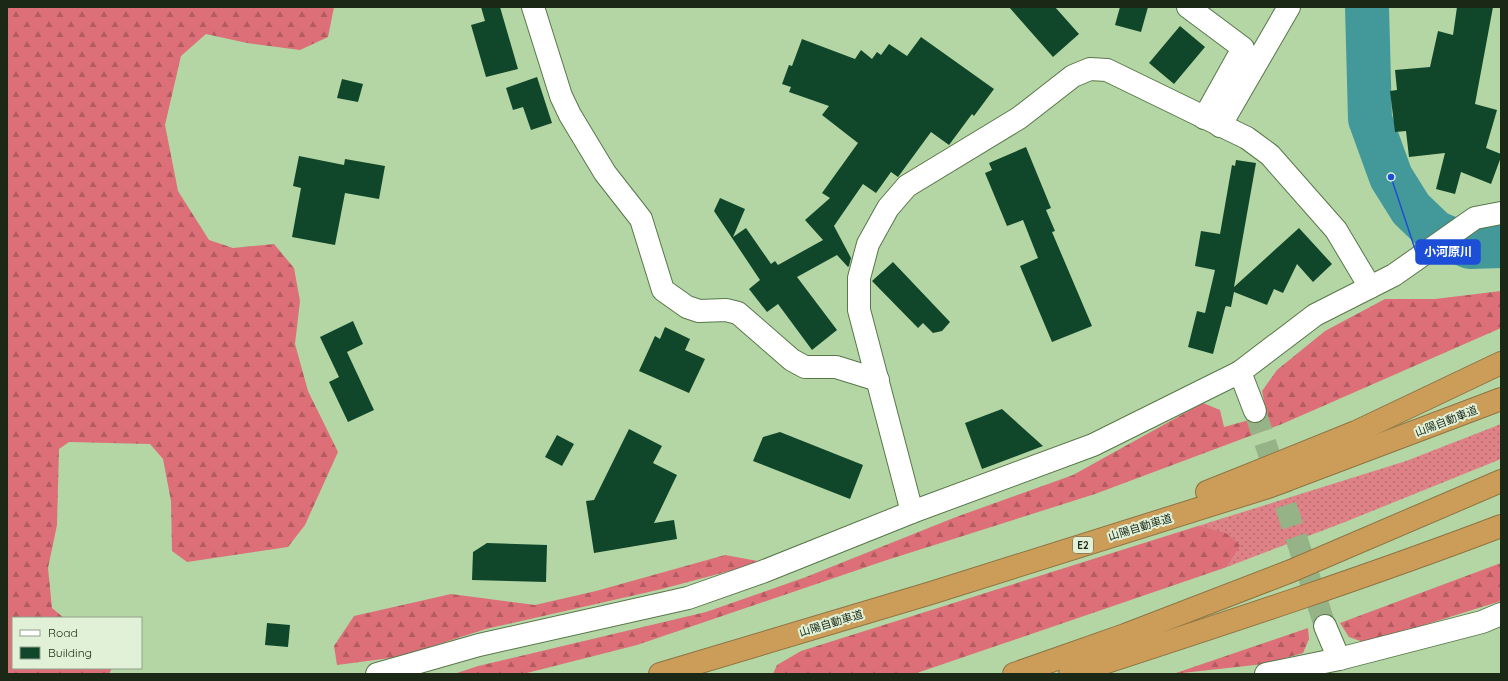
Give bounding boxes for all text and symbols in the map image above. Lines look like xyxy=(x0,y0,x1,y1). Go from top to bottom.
callout: 小河原川 xyxy=(1416,240,1480,264)
text: 小河原川 xyxy=(1424,244,1472,259)
street label: 山陽自動車道 xyxy=(1413,403,1479,439)
street label: 山陽自動車道 xyxy=(1106,511,1174,543)
road number: E2 xyxy=(1073,537,1093,553)
street label: 山陽自動車道 xyxy=(797,607,865,639)
legend xyxy=(12,617,142,669)
text: Road xyxy=(48,625,78,640)
text: Building xyxy=(48,645,92,660)

